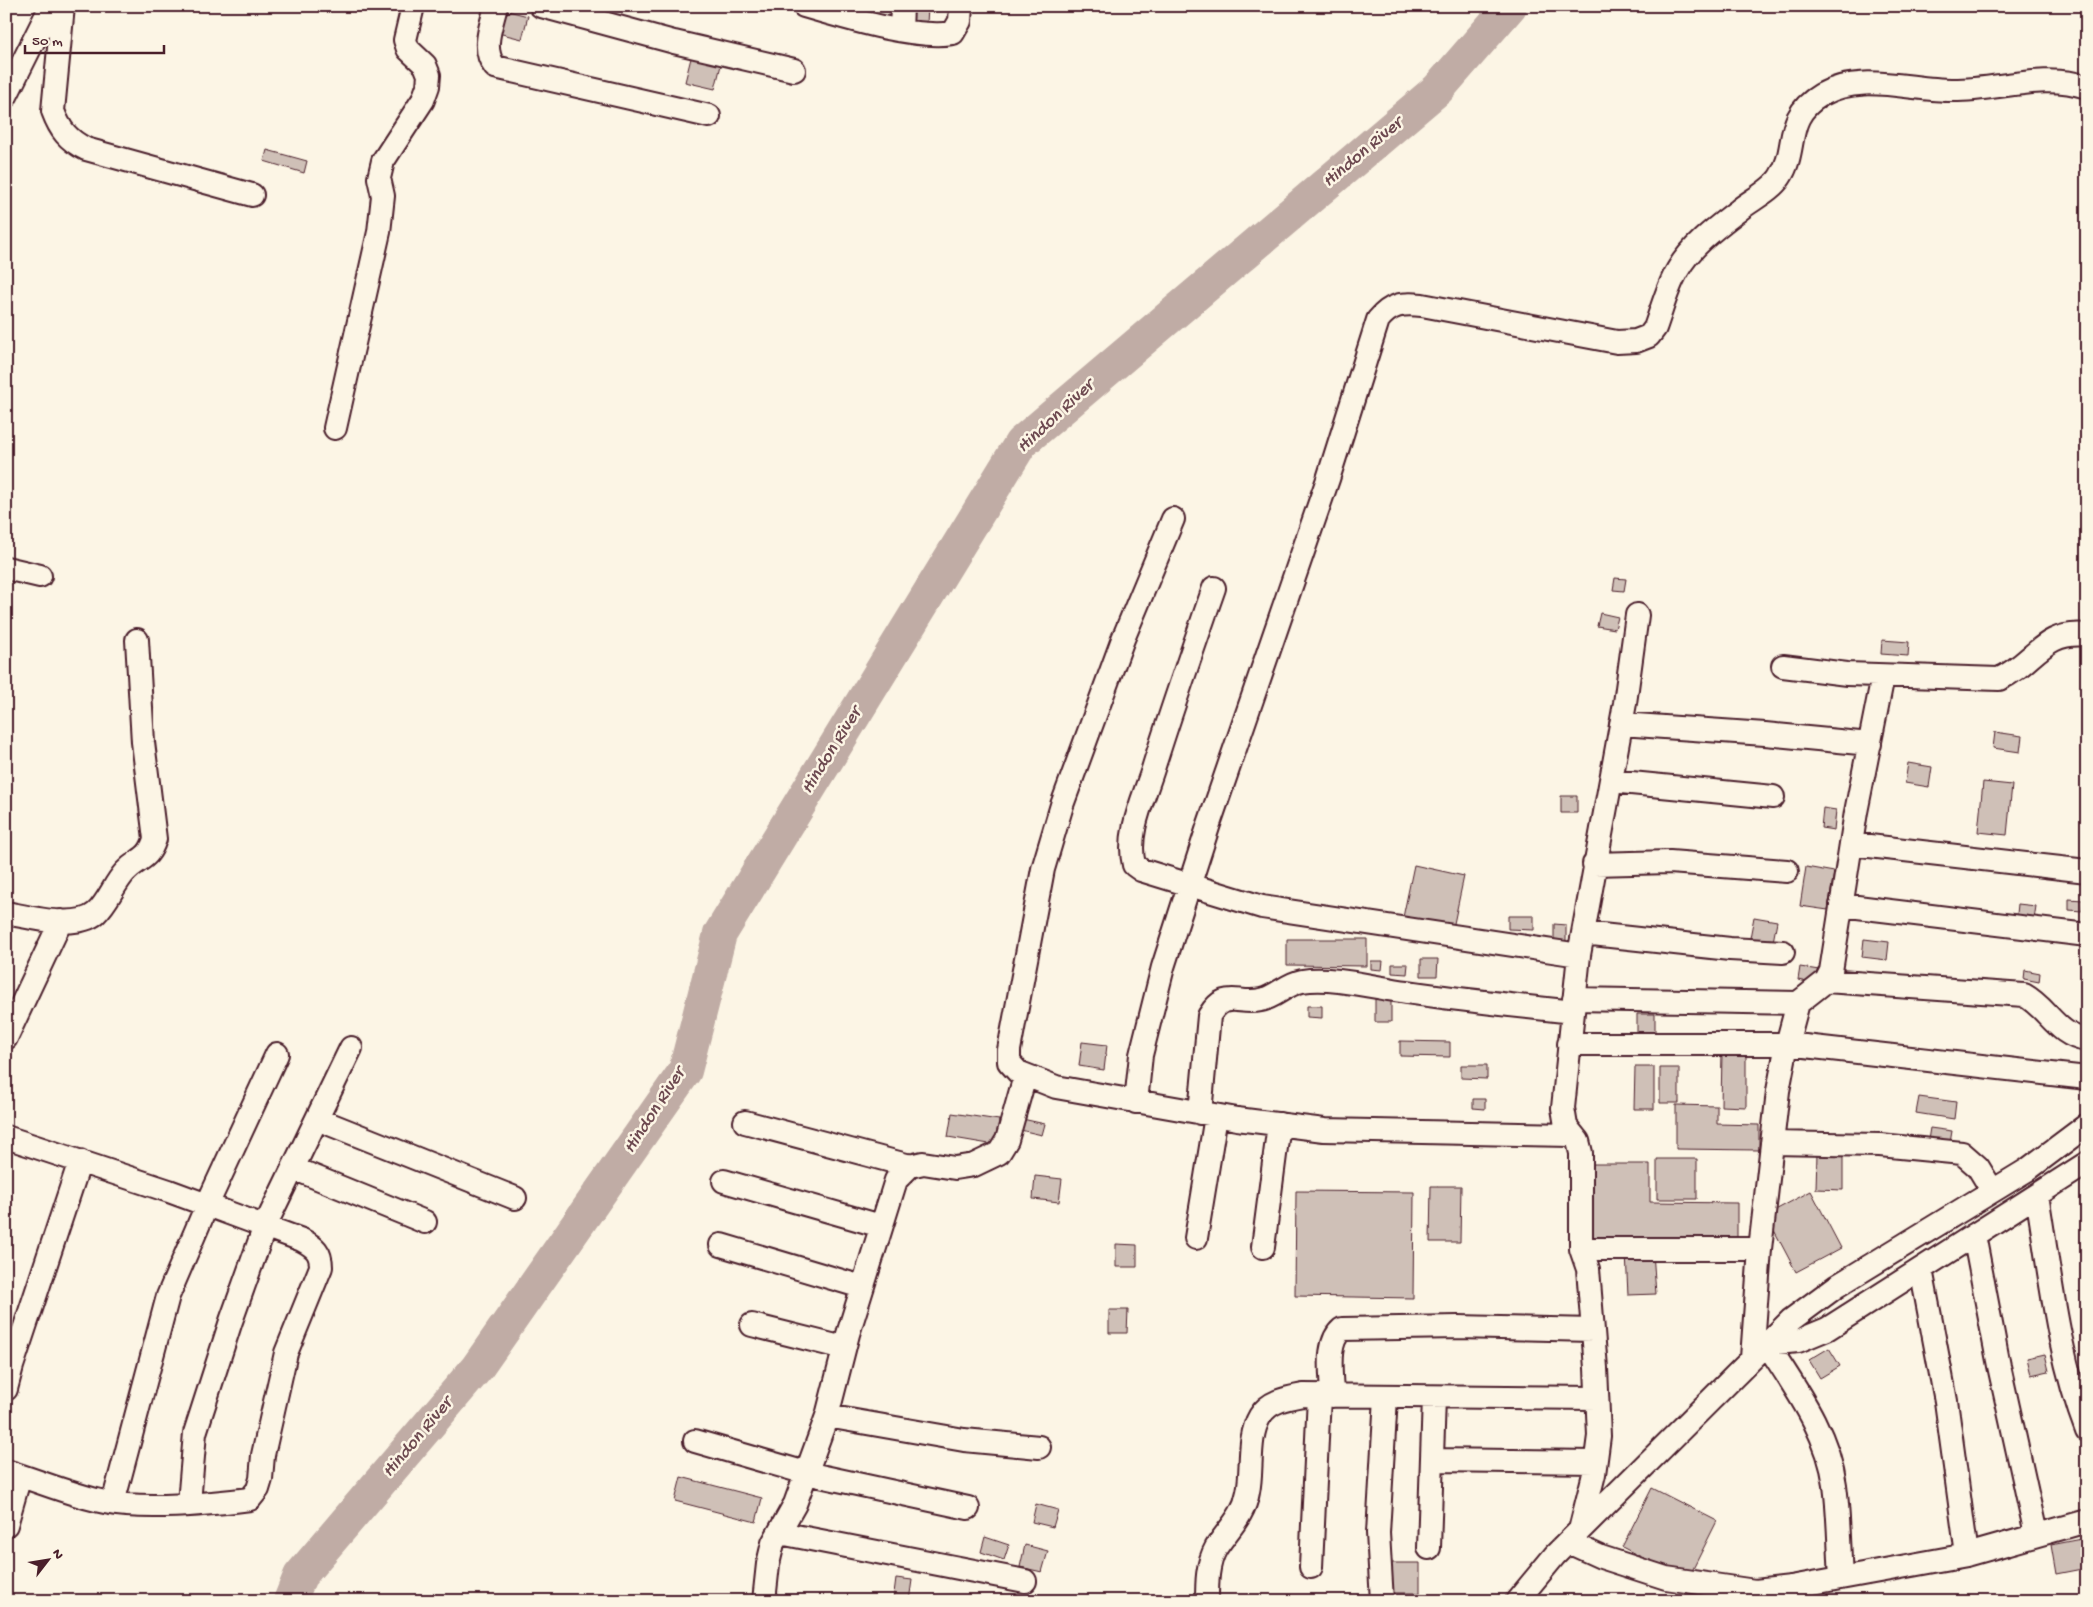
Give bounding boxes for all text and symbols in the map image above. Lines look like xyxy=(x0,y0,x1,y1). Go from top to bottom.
scale bar xyxy=(25,22,164,54)
text: 50 m xyxy=(32,33,63,51)
water label: Hindon River xyxy=(1318,110,1411,193)
water label: Hindon River xyxy=(1013,372,1103,459)
water label: Hindon River xyxy=(796,700,870,798)
water label: Hindon River xyxy=(619,1060,694,1158)
water label: Hindon River xyxy=(378,1390,461,1483)
north arrow xyxy=(22,1534,72,1584)
text: N xyxy=(47,1546,67,1563)

